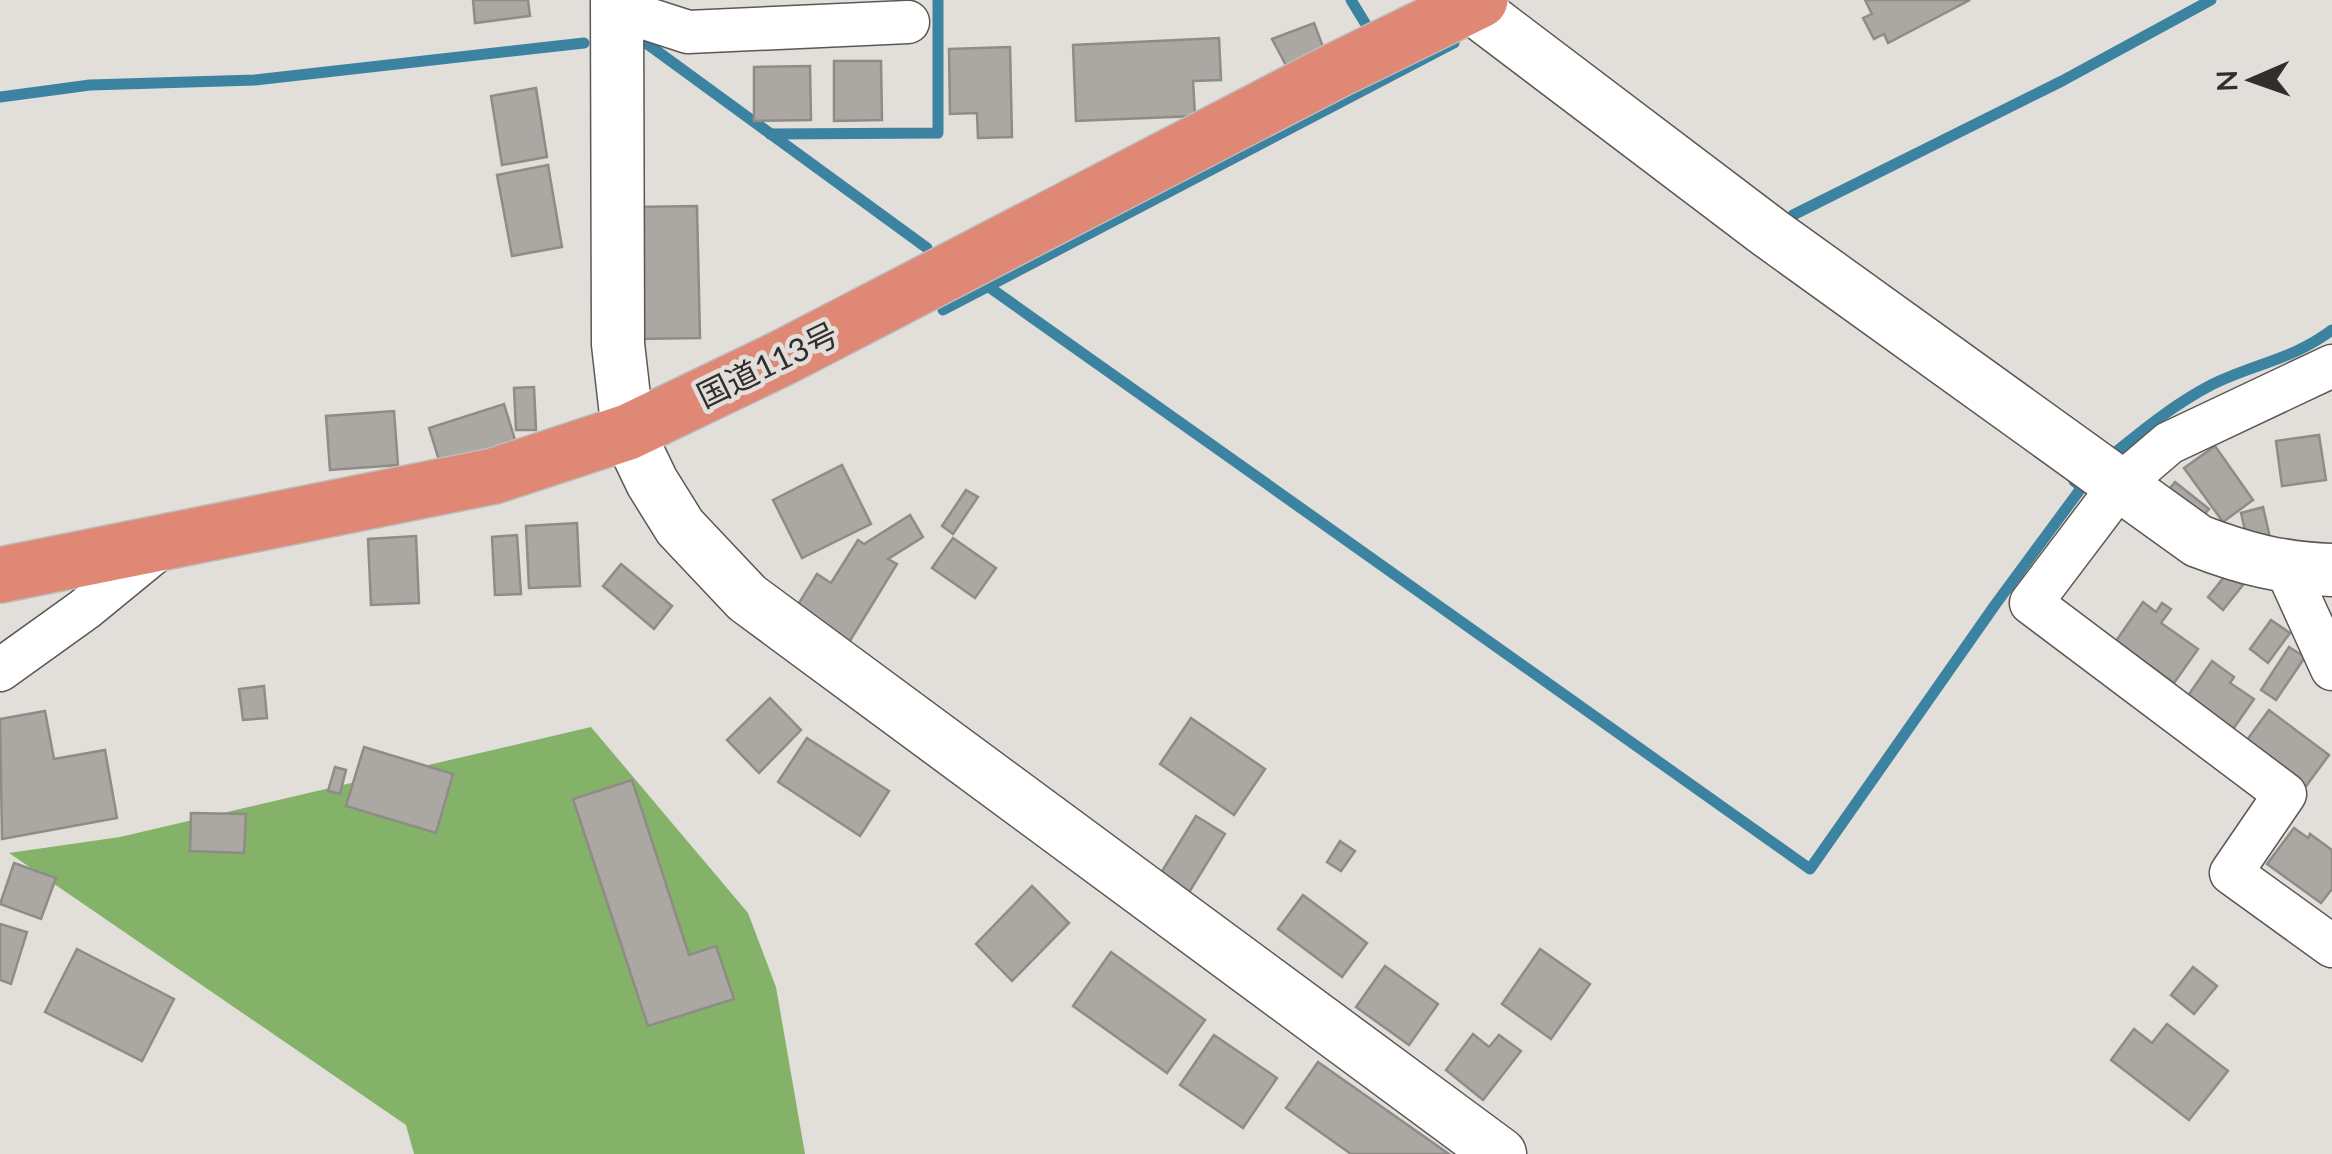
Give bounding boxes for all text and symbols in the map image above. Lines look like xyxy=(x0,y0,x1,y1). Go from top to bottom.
north arrow xyxy=(2202,30,2302,130)
text: N xyxy=(2209,70,2243,92)
street label: 国道113号 xyxy=(690,313,844,415)

